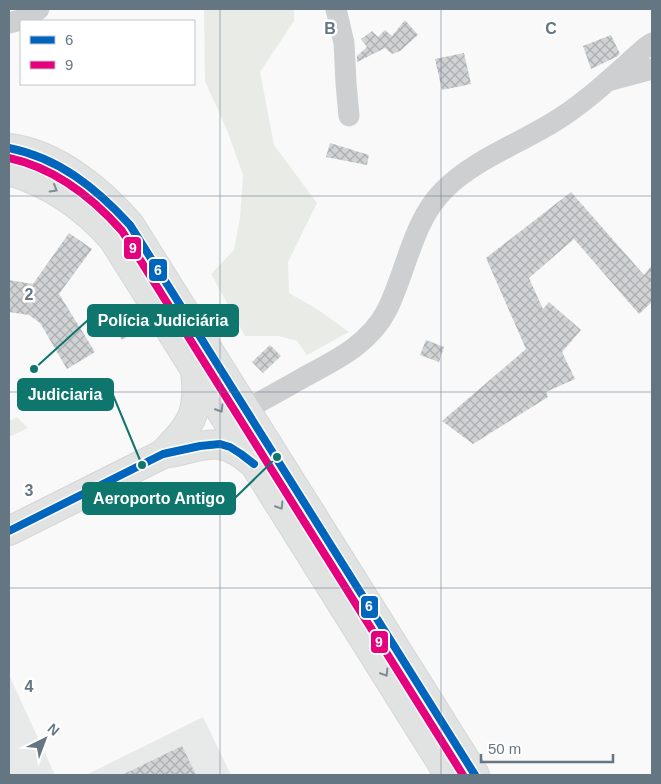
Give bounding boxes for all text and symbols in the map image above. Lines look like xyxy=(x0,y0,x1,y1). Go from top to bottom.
legend xyxy=(20,20,195,85)
text: B xyxy=(324,20,336,37)
text: C xyxy=(545,20,557,37)
text: 6 xyxy=(65,31,73,48)
text: 9 xyxy=(65,56,73,73)
one-way arrow xyxy=(48,183,57,193)
line badge: 9 xyxy=(123,236,142,260)
text: 9 xyxy=(129,240,137,256)
line badge: 6 xyxy=(148,258,168,282)
text: 6 xyxy=(154,262,162,278)
text: 2 xyxy=(25,286,34,303)
callout: Polícia Judiciária xyxy=(88,305,238,336)
text: Polícia Judiciária xyxy=(98,312,228,329)
callout: Judiciaria xyxy=(18,379,113,410)
text: Judiciaria xyxy=(28,386,102,403)
one-way arrow xyxy=(213,403,223,412)
text: 3 xyxy=(25,482,34,499)
callout: Aeroporto Antigo xyxy=(83,483,235,514)
text: Aeroporto Antigo xyxy=(93,490,225,507)
one-way arrow xyxy=(274,500,283,509)
line badge: 6 xyxy=(360,595,379,619)
text: 6 xyxy=(365,598,373,614)
line badge: 9 xyxy=(370,630,389,654)
text: 9 xyxy=(375,634,383,650)
one-way arrow xyxy=(378,668,388,677)
text: 4 xyxy=(25,678,34,695)
north arrow xyxy=(20,714,70,764)
text: N xyxy=(45,720,63,739)
scale bar xyxy=(481,732,614,764)
text: 50 m xyxy=(488,740,521,757)

